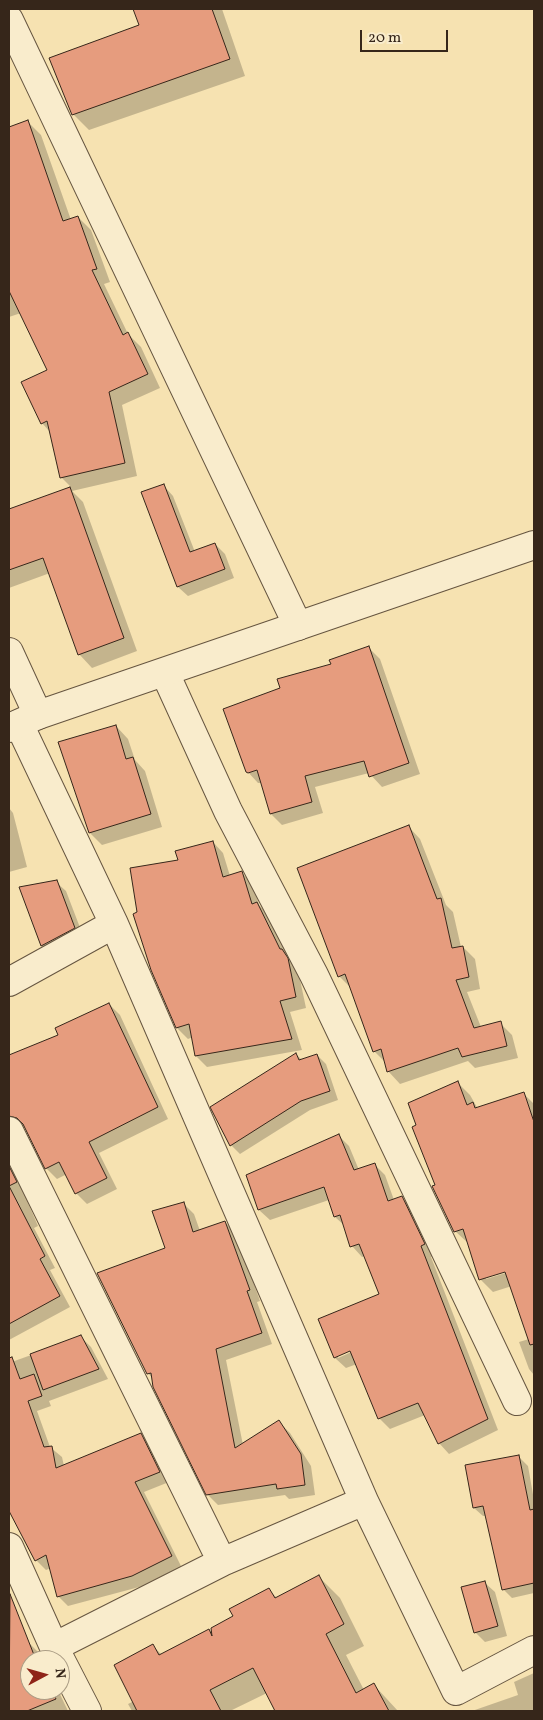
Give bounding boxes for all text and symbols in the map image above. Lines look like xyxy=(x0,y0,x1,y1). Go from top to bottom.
scale bar xyxy=(363,20,450,52)
text: 20 m xyxy=(368,28,401,49)
north arrow xyxy=(20,1650,70,1700)
text: N xyxy=(49,1667,69,1680)

